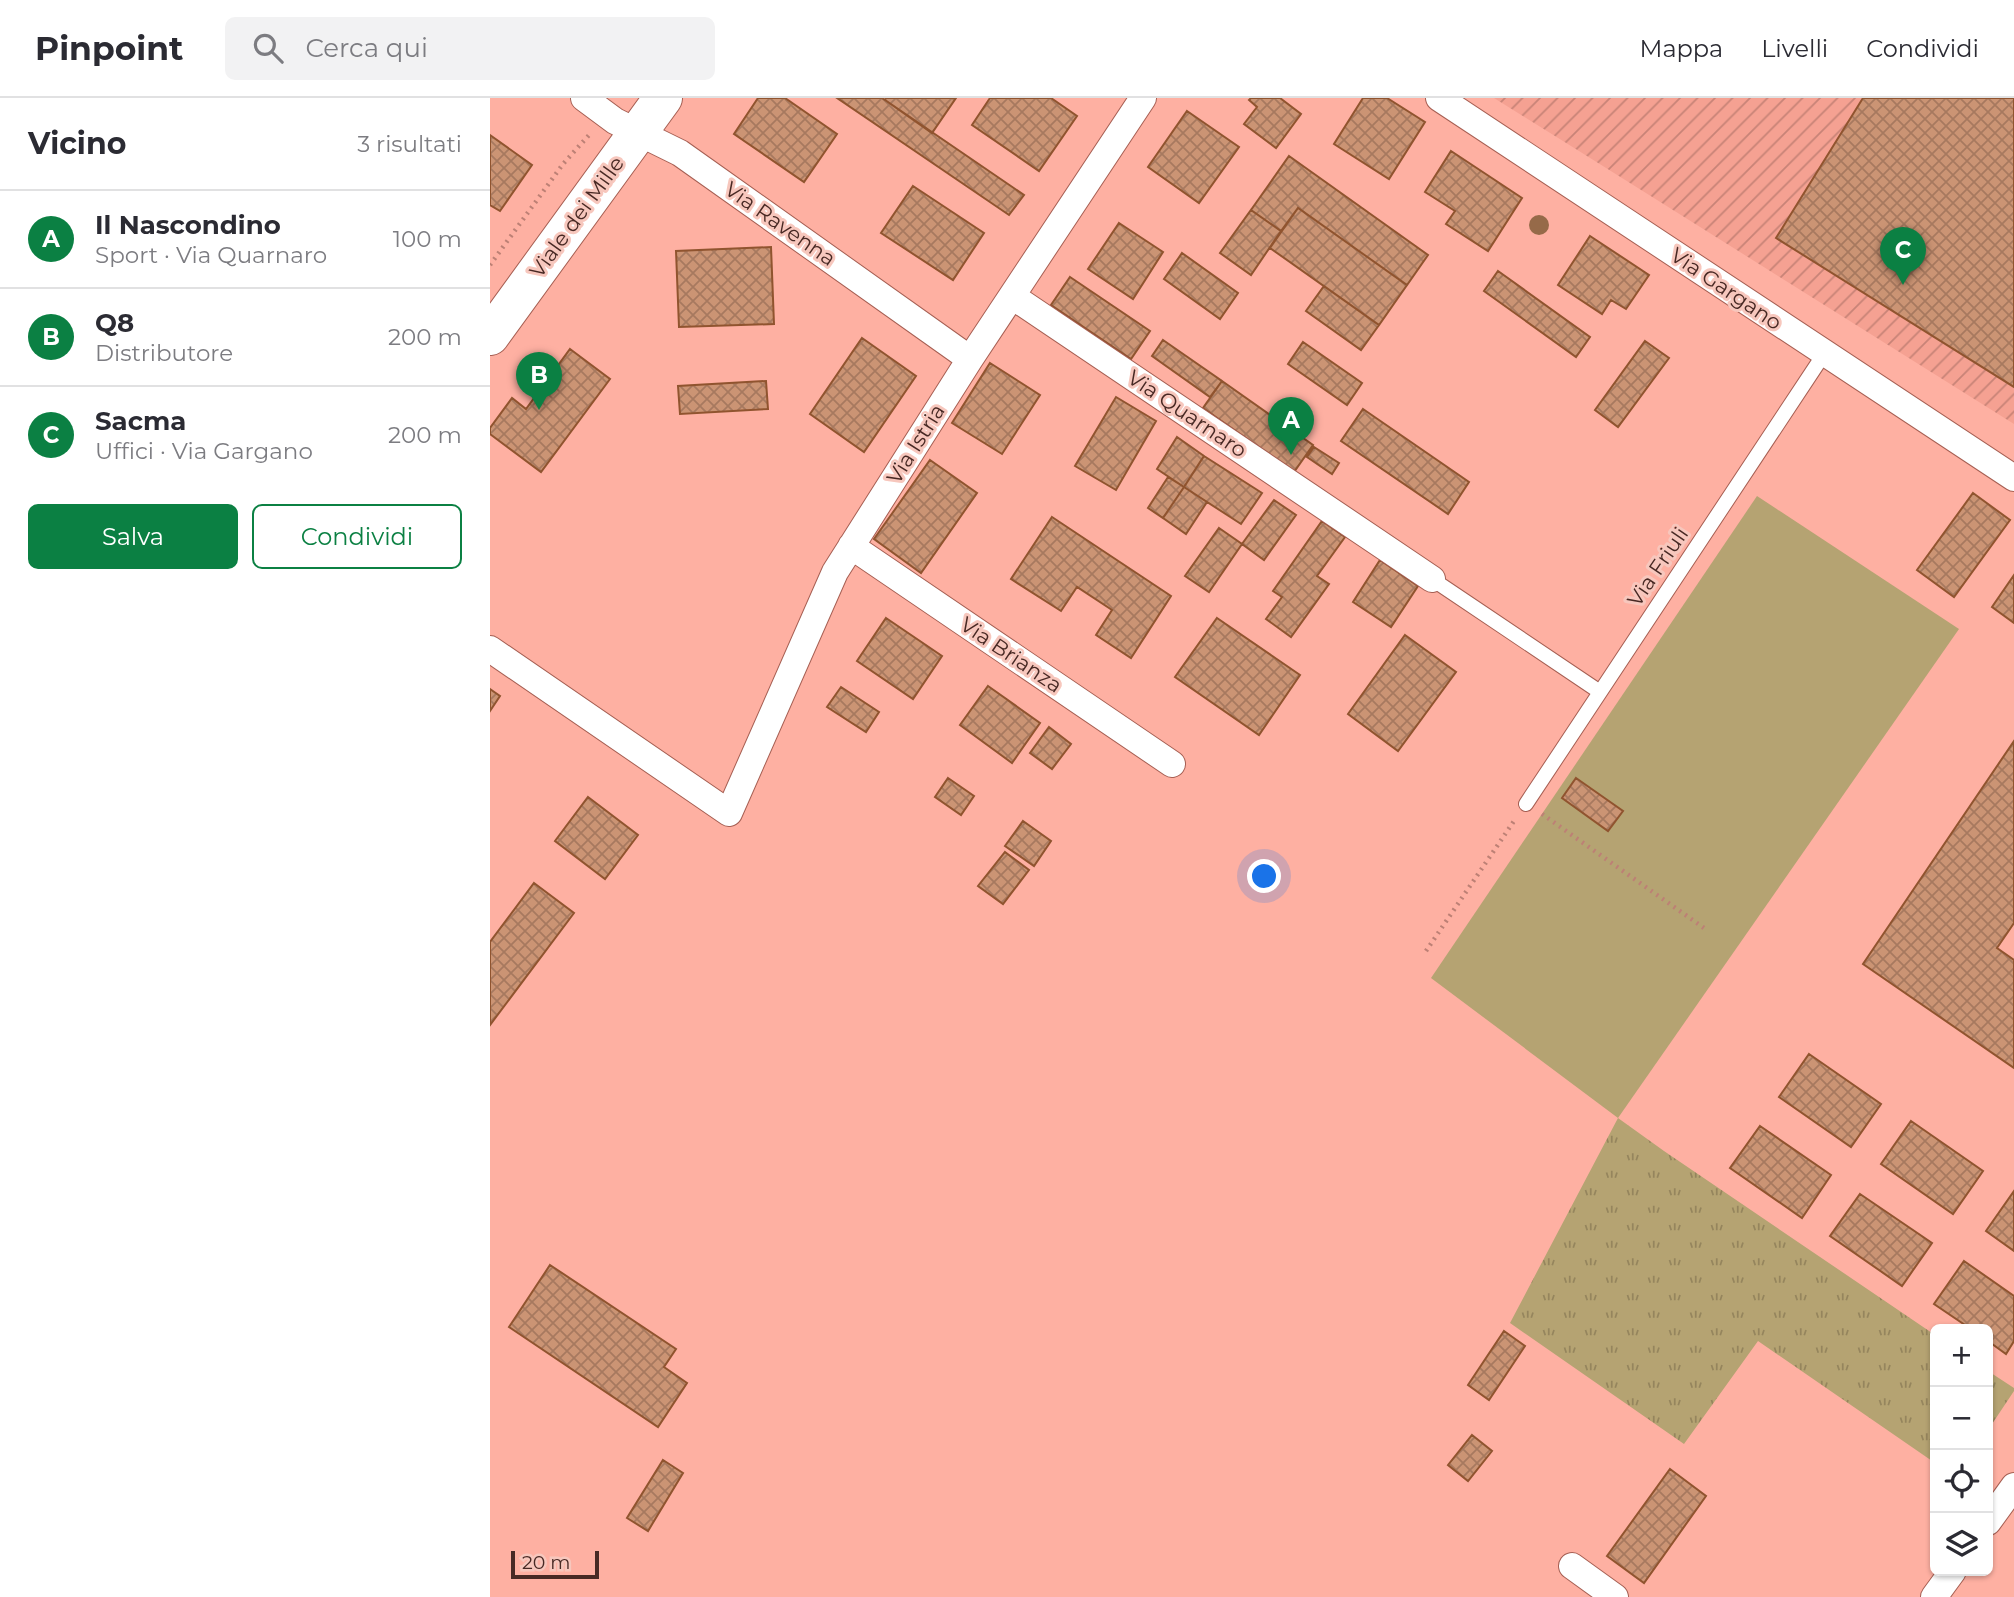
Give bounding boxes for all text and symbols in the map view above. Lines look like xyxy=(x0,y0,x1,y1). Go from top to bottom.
search box xyxy=(225,17,715,80)
text: Pinpoint xyxy=(35,28,183,68)
icon: search xyxy=(249,29,287,67)
text: Cerca qui xyxy=(305,32,428,64)
text: Mappa xyxy=(1640,34,1723,63)
text: Livelli xyxy=(1761,34,1828,63)
text: Condividi xyxy=(1866,34,1979,63)
text: Vicino xyxy=(28,125,126,162)
text: 3 risultati xyxy=(357,130,462,158)
street label: Viale dei Mille xyxy=(524,151,629,282)
street label: Via Ravenna xyxy=(720,176,841,271)
text: Il Nascondino xyxy=(95,209,281,241)
text: A xyxy=(42,225,60,253)
text: 100 m xyxy=(393,225,462,253)
pin: C xyxy=(1880,227,1926,285)
text: Sport · Via Quarnaro xyxy=(95,241,327,269)
street label: Via Gargano xyxy=(1666,242,1787,335)
text: Q8 xyxy=(95,307,134,339)
text: B xyxy=(42,323,60,351)
text: 200 m xyxy=(388,323,462,351)
text: Distributore xyxy=(95,339,233,367)
pin: B xyxy=(516,352,562,410)
street label: Via Quarnaro xyxy=(1123,365,1252,463)
pin: A xyxy=(1268,397,1314,455)
street label: Via Istria xyxy=(881,399,950,488)
text: Sacma xyxy=(95,405,186,437)
text: C xyxy=(43,421,59,449)
text: 200 m xyxy=(388,421,462,449)
text: Uffici · Via Gargano xyxy=(95,437,313,465)
button: Salva xyxy=(28,504,238,569)
button: Condividi xyxy=(252,504,462,569)
street label: Via Friuli xyxy=(1622,522,1693,611)
street label: Via Brianza xyxy=(956,611,1067,698)
your location xyxy=(1247,859,1281,893)
map controls xyxy=(1930,1324,1993,1576)
button: + xyxy=(1930,1324,1993,1387)
button: − xyxy=(1930,1387,1993,1450)
button: locate xyxy=(1930,1450,1993,1513)
button: layers xyxy=(1930,1513,1993,1576)
scale bar xyxy=(511,1548,598,1580)
text: 20 m xyxy=(522,1551,570,1574)

